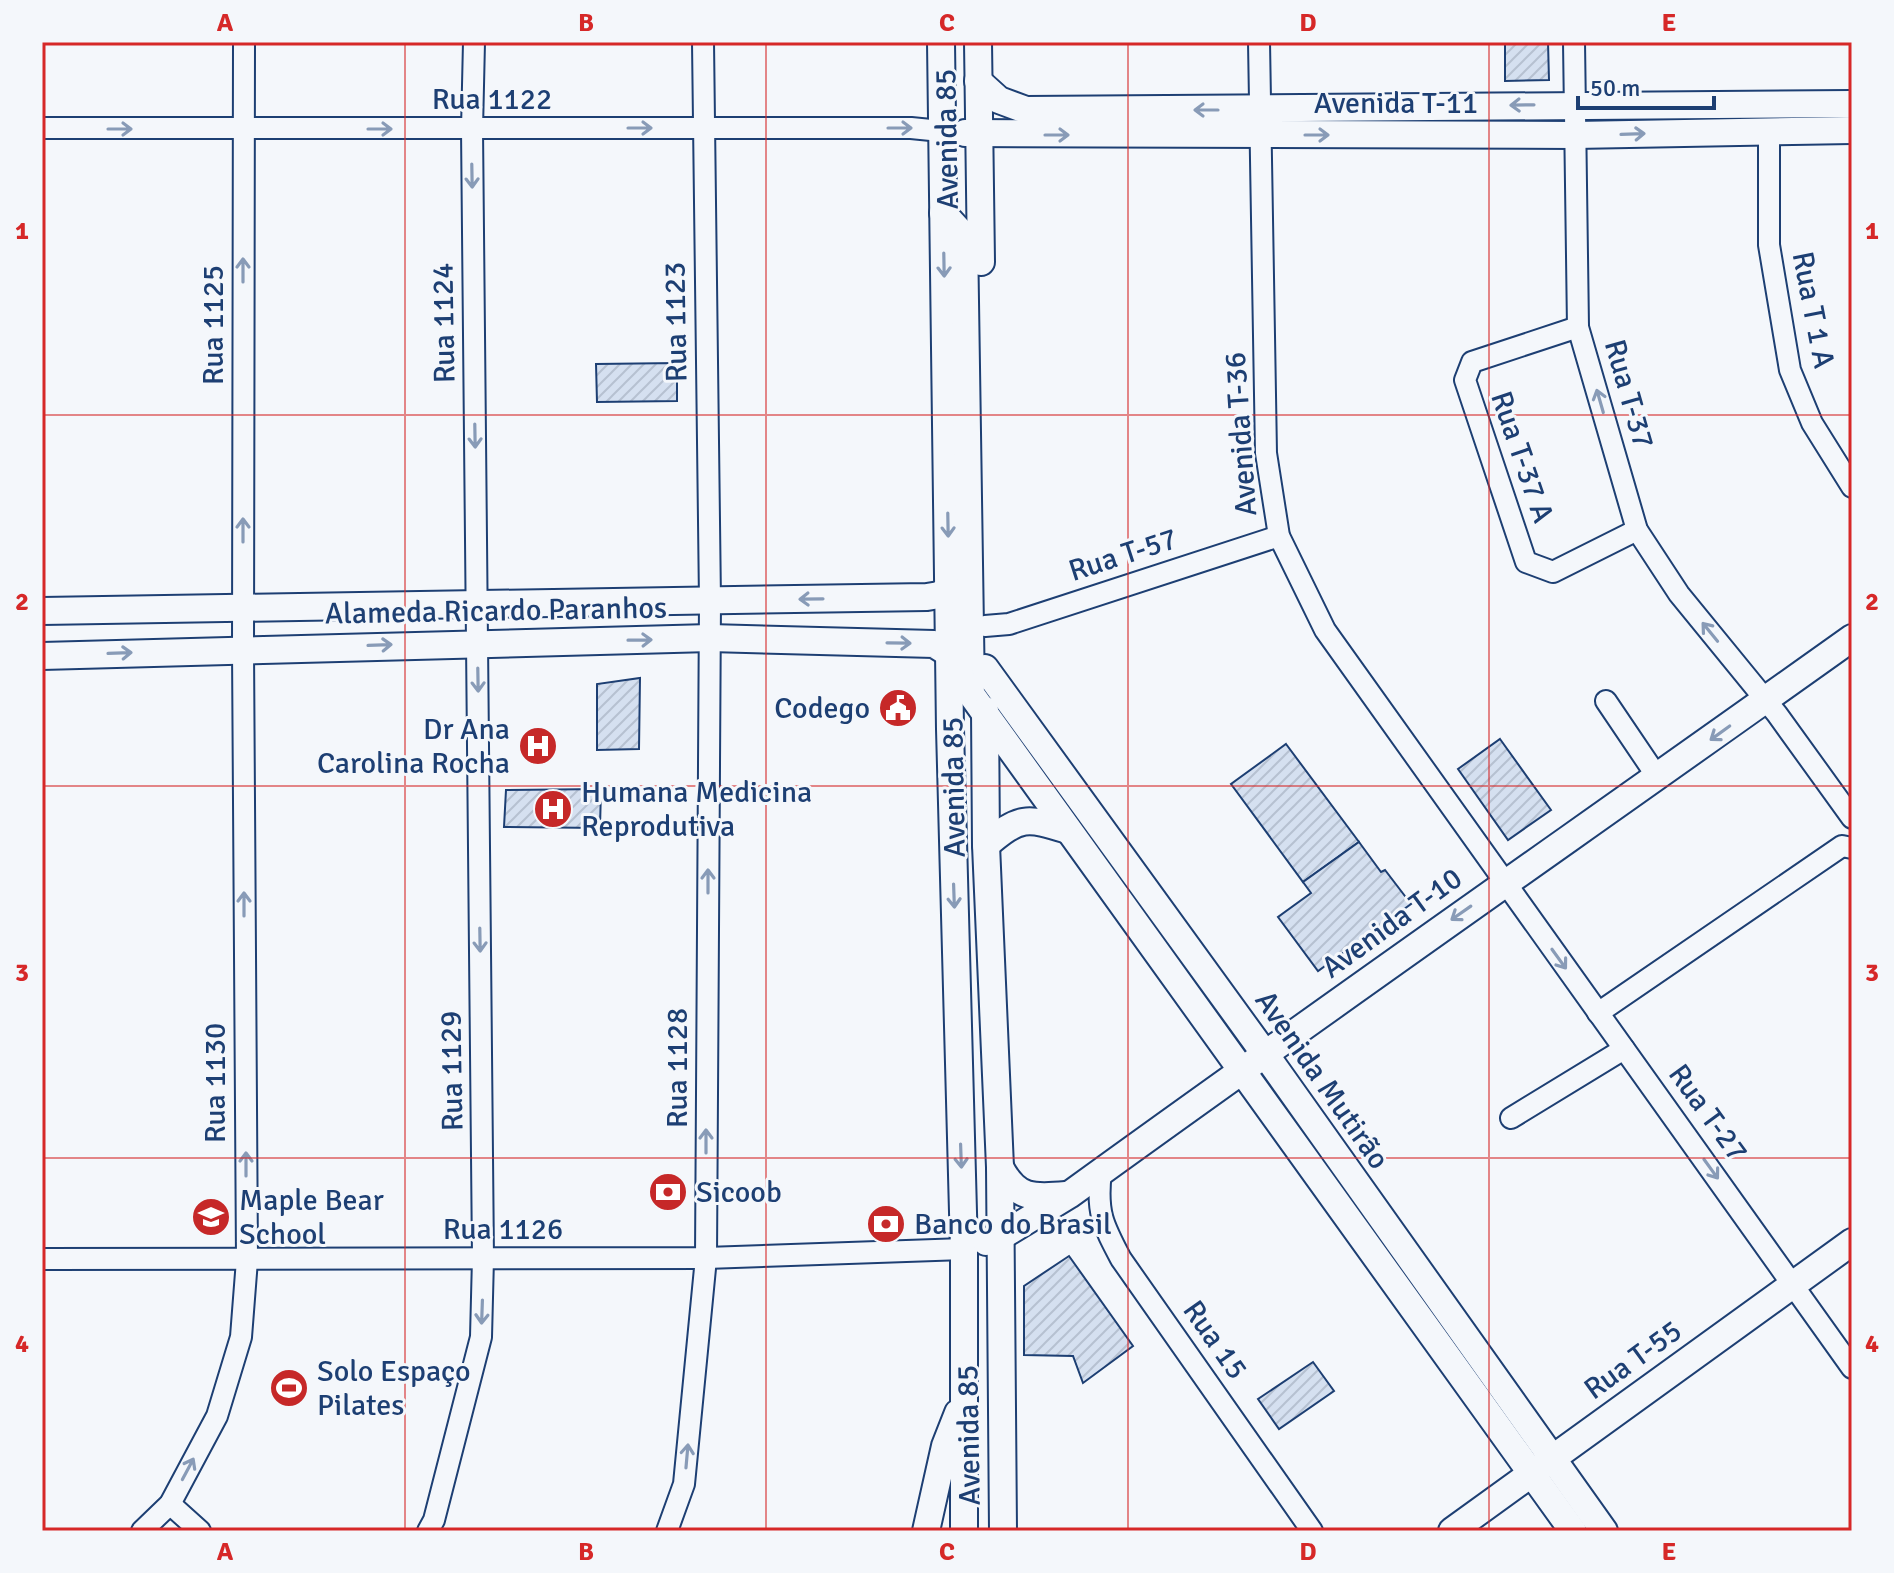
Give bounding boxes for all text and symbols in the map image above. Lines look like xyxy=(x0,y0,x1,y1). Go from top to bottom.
text: A xyxy=(217,7,234,39)
text: B xyxy=(578,7,594,39)
text: C xyxy=(939,7,955,39)
text: D xyxy=(1299,7,1317,39)
text: E xyxy=(1662,7,1676,39)
scale bar xyxy=(1578,60,1714,110)
street label: Avenida 85 xyxy=(927,68,967,210)
text: 50 m xyxy=(1590,73,1640,103)
street label: Rua 1122 xyxy=(432,81,552,118)
street label: Avenida T-11 xyxy=(1314,85,1478,122)
one-way arrow xyxy=(1509,97,1536,113)
one-way arrow xyxy=(1193,102,1220,118)
one-way arrow xyxy=(626,120,653,136)
one-way arrow xyxy=(886,120,913,136)
one-way arrow xyxy=(106,121,133,137)
one-way arrow xyxy=(366,121,393,137)
one-way arrow xyxy=(1619,126,1646,141)
one-way arrow xyxy=(1043,127,1070,143)
one-way arrow xyxy=(1303,127,1330,143)
one-way arrow xyxy=(465,162,480,189)
text: 1 xyxy=(15,215,29,247)
text: 1 xyxy=(1865,215,1879,247)
street label: Rua T 1 A xyxy=(1784,249,1842,371)
one-way arrow xyxy=(936,251,951,278)
one-way arrow xyxy=(235,257,251,284)
street label: Rua 1123 xyxy=(656,261,696,383)
street label: Rua 1124 xyxy=(424,262,464,384)
street label: Rua 1125 xyxy=(195,265,232,385)
street label: Rua T-37 xyxy=(1596,335,1662,453)
street label: Avenida T-36 xyxy=(1217,351,1265,517)
street label: Rua T-37 A xyxy=(1482,386,1562,528)
one-way arrow xyxy=(1592,388,1607,414)
one-way arrow xyxy=(468,422,483,449)
one-way arrow xyxy=(940,511,955,538)
one-way arrow xyxy=(235,517,251,544)
street label: Rua T-57 xyxy=(1064,520,1182,590)
text: 2 xyxy=(15,586,29,618)
text: 2 xyxy=(1865,586,1879,618)
street label: Alameda Ricardo Paranhos xyxy=(325,590,667,632)
one-way arrow xyxy=(798,591,825,606)
one-way arrow xyxy=(1701,622,1719,643)
one-way arrow xyxy=(626,632,653,647)
one-way arrow xyxy=(885,635,912,651)
one-way arrow xyxy=(366,638,393,653)
one-way arrow xyxy=(106,645,133,660)
one-way arrow xyxy=(470,666,486,693)
public building icon: Codego xyxy=(877,687,919,729)
place label: Codego xyxy=(774,690,870,727)
place label: Dr Ana Carolina Rocha xyxy=(317,711,510,782)
street label: Avenida 85 xyxy=(934,716,974,858)
hospital icon: Dr Ana Carolina Rocha xyxy=(517,725,559,767)
one-way arrow xyxy=(1710,725,1732,741)
place label: Humana Medicina Reprodutiva xyxy=(581,774,812,845)
hospital icon: Humana Medicina Reprodutiva xyxy=(532,788,574,830)
street label: Avenida T-10 xyxy=(1315,860,1469,986)
one-way arrow xyxy=(700,868,716,895)
one-way arrow xyxy=(947,882,962,909)
one-way arrow xyxy=(237,891,252,918)
one-way arrow xyxy=(1451,905,1472,922)
one-way arrow xyxy=(472,926,488,953)
one-way arrow xyxy=(1551,947,1567,969)
text: 3 xyxy=(15,957,29,989)
text: 3 xyxy=(1865,957,1879,989)
street label: Avenida Mutirão xyxy=(1247,984,1397,1176)
street label: Rua 1128 xyxy=(659,1008,696,1128)
street label: Rua 1129 xyxy=(432,1010,472,1132)
street label: Rua 1130 xyxy=(197,1023,234,1143)
street label: Rua T-27 xyxy=(1660,1057,1756,1169)
one-way arrow xyxy=(698,1128,714,1155)
one-way arrow xyxy=(953,1142,969,1169)
one-way arrow xyxy=(238,1151,254,1178)
one-way arrow xyxy=(1703,1158,1720,1180)
bank icon: Sicoob xyxy=(647,1171,689,1213)
place label: Sicoob xyxy=(696,1174,782,1211)
place label: Maple Bear School xyxy=(239,1182,384,1253)
school or university icon: Maple Bear School xyxy=(190,1196,232,1238)
bank icon: Banco do Brasil xyxy=(865,1203,907,1245)
place label: Banco do Brasil xyxy=(914,1206,1112,1243)
street label: Rua 1126 xyxy=(443,1211,563,1248)
street label: Rua 15 xyxy=(1175,1293,1255,1387)
one-way arrow xyxy=(474,1298,489,1325)
street label: Rua T-55 xyxy=(1577,1312,1689,1408)
text: 4 xyxy=(15,1328,29,1360)
text: 4 xyxy=(1865,1328,1879,1360)
place label: Solo Espaço Pilates xyxy=(317,1353,471,1424)
street label: Avenida 85 xyxy=(949,1364,989,1506)
sports icon: Solo Espaço Pilates xyxy=(268,1367,310,1409)
one-way arrow xyxy=(680,1443,695,1470)
one-way arrow xyxy=(181,1458,197,1482)
text: A xyxy=(217,1536,234,1568)
text: B xyxy=(578,1536,594,1568)
text: C xyxy=(939,1536,955,1568)
text: D xyxy=(1299,1536,1317,1568)
text: E xyxy=(1662,1536,1676,1568)

